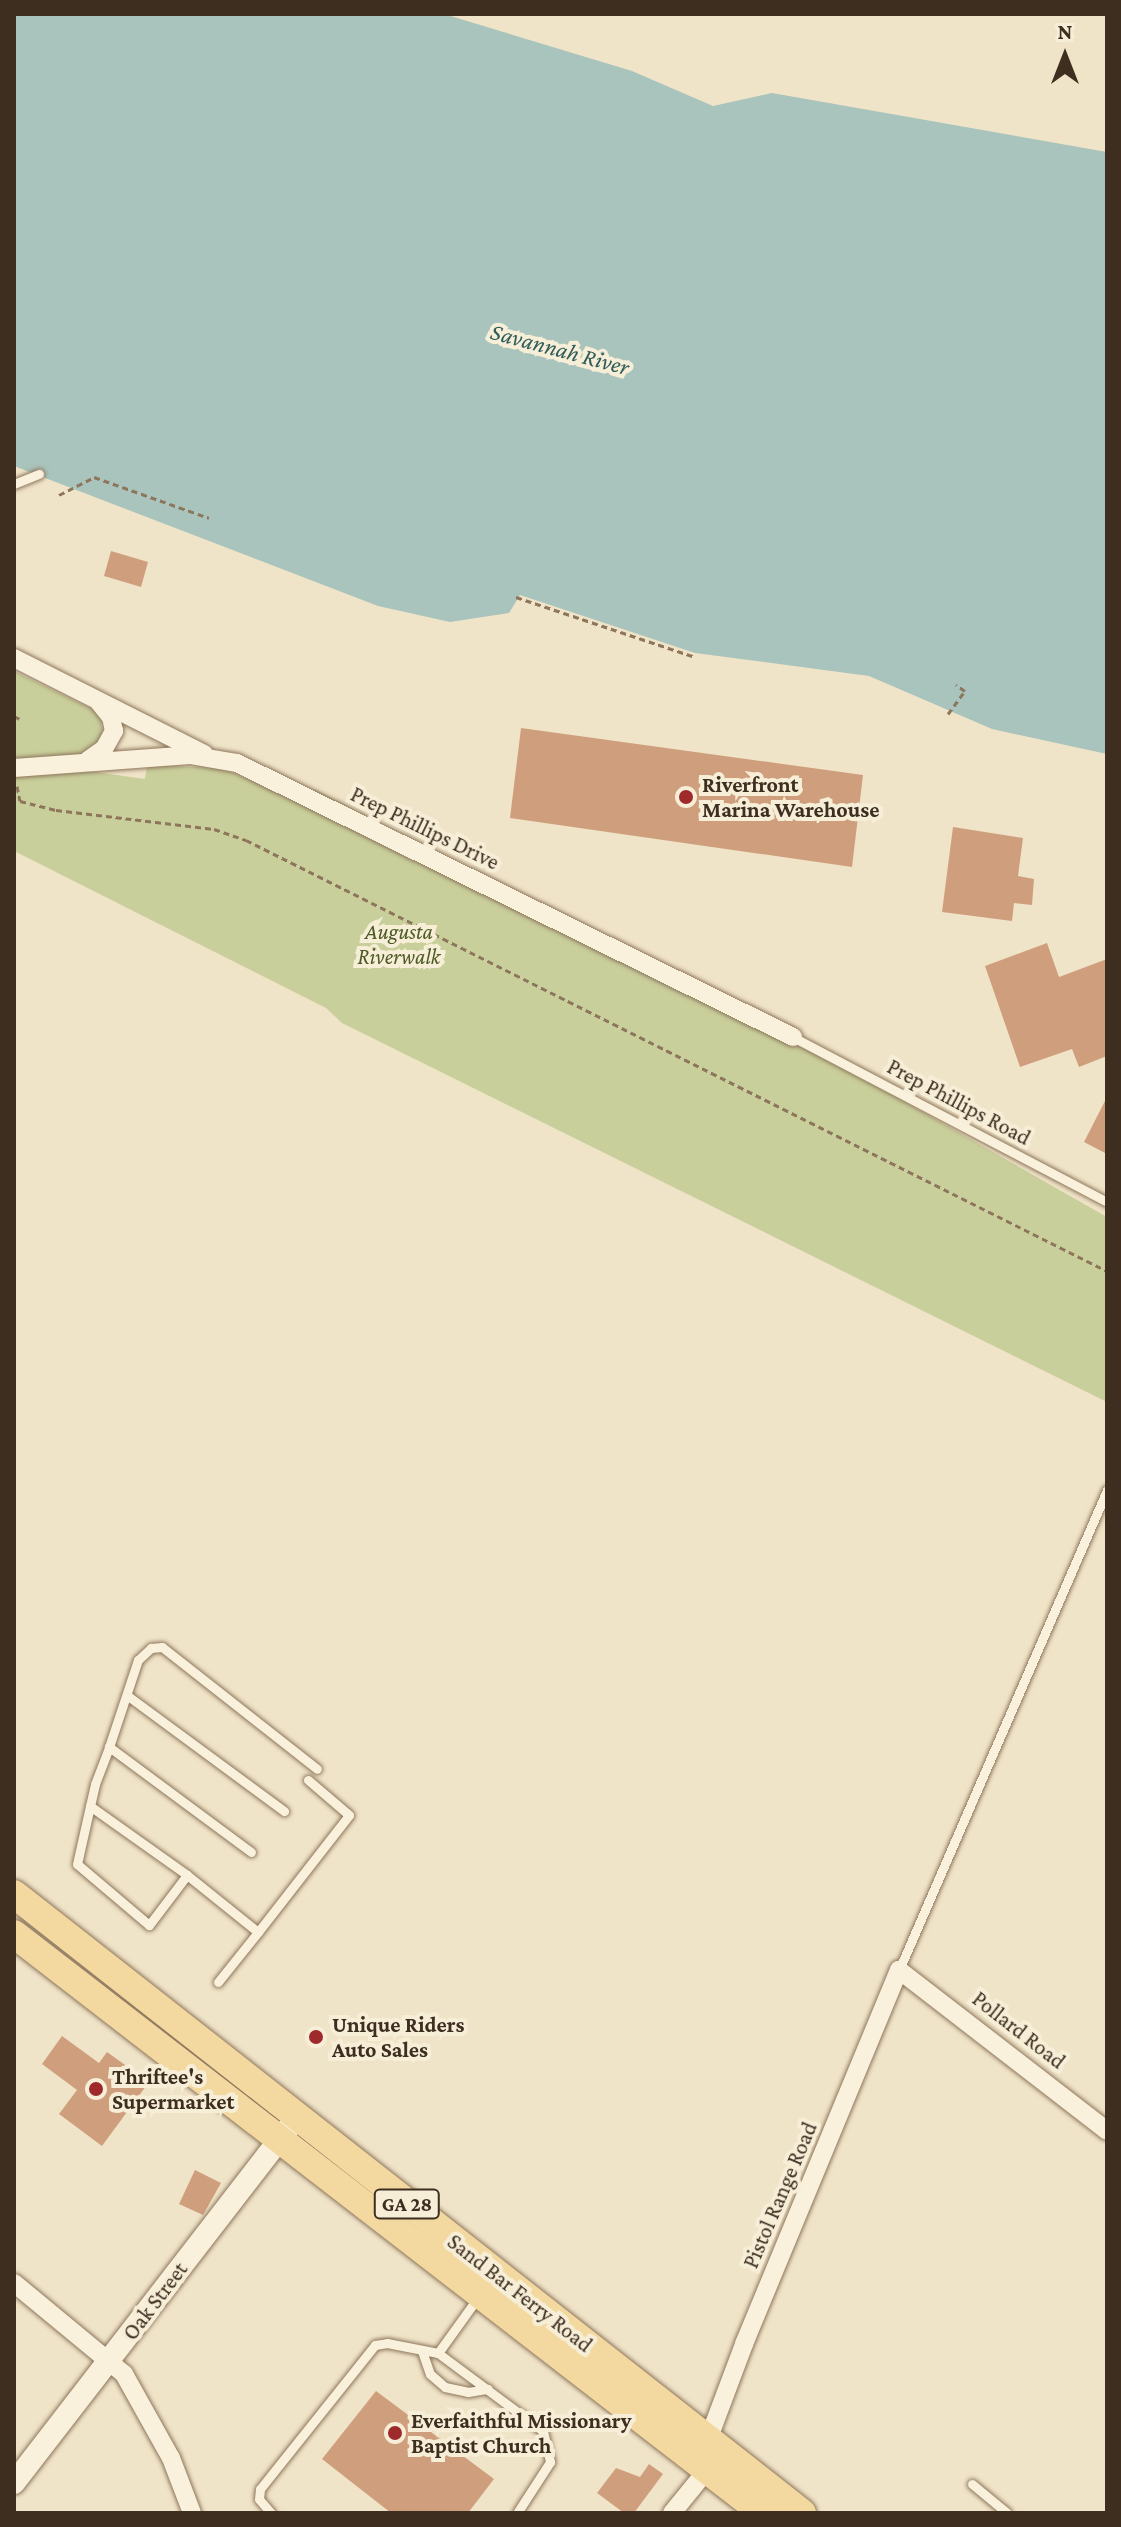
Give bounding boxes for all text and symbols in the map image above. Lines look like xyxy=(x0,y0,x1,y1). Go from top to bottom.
north arrow xyxy=(1025,16,1105,96)
text: N xyxy=(1058,19,1073,44)
water label: Savannah River xyxy=(487,317,633,381)
place label: Riverfront Marina Warehouse xyxy=(702,771,879,822)
street label: Prep Phillips Drive xyxy=(347,781,503,875)
marker: Riverfront Marina Warehouse xyxy=(677,788,695,806)
park label: Augusta Riverwalk xyxy=(358,918,440,970)
street label: Prep Phillips Road xyxy=(883,1053,1035,1151)
street label: Pollard Road xyxy=(967,1985,1071,2075)
place label: Unique Riders Auto Sales xyxy=(332,2011,464,2062)
marker: Unique Riders Auto Sales xyxy=(307,2028,325,2046)
place label: Thriftee's Supermarket xyxy=(112,2063,234,2114)
marker: Thriftee's Supermarket xyxy=(87,2080,105,2098)
street label: Pistol Range Road xyxy=(737,2118,823,2272)
road number: GA 28 xyxy=(373,2188,441,2220)
street label: Sand Bar Ferry Road xyxy=(442,2228,598,2358)
street label: Oak Street xyxy=(117,2257,193,2345)
place label: Everfaithful Missionary Baptist Church xyxy=(411,2407,632,2458)
marker: Everfaithful Missionary Baptist Church xyxy=(386,2424,404,2442)

